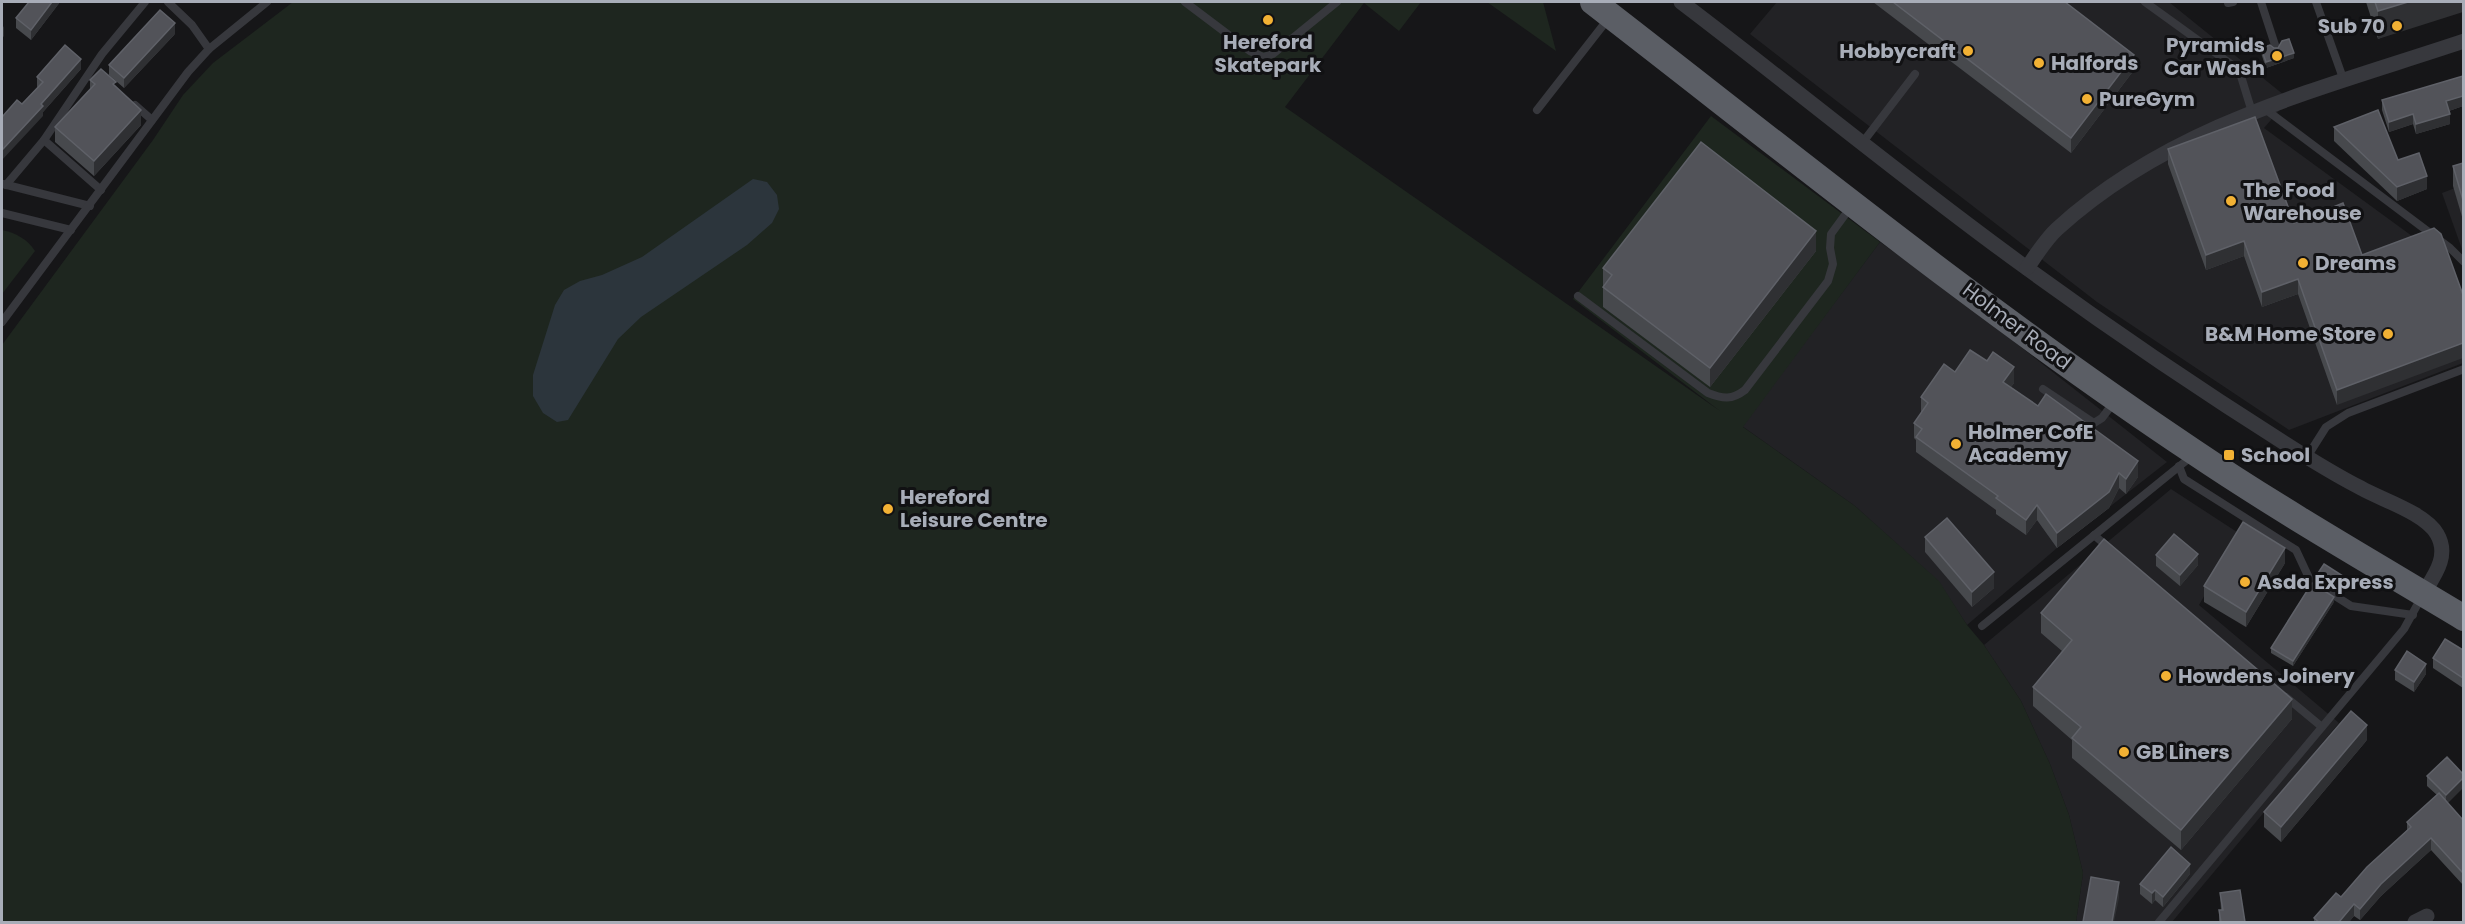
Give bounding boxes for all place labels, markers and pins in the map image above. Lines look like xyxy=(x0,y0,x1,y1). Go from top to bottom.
place label: Sub 70 xyxy=(2318,12,2385,40)
marker: Hereford Skatepark xyxy=(1261,13,1275,27)
marker: Sub 70 xyxy=(2390,19,2404,33)
place label: Hereford Skatepark xyxy=(1215,28,1322,79)
place label: Pyramids Car Wash xyxy=(2164,31,2265,82)
place label: Hobbycraft xyxy=(1839,37,1956,65)
marker: Hobbycraft xyxy=(1961,44,1975,58)
place label: Halfords xyxy=(2051,49,2138,77)
marker: Pyramids Car Wash xyxy=(2270,49,2284,63)
marker: Halfords xyxy=(2032,56,2046,70)
place label: PureGym xyxy=(2099,85,2195,113)
marker: PureGym xyxy=(2080,92,2094,106)
place label: The Food Warehouse xyxy=(2243,176,2362,227)
marker: The Food Warehouse xyxy=(2224,194,2238,208)
place label: Dreams xyxy=(2315,249,2396,277)
marker: Dreams xyxy=(2296,256,2310,270)
place label: B&M Home Store xyxy=(2205,320,2376,348)
marker: B&M Home Store xyxy=(2381,327,2395,341)
place label: Holmer CofE Academy xyxy=(1968,418,2094,469)
marker: Holmer CofE Academy xyxy=(1949,437,1963,451)
place label: School xyxy=(2241,441,2310,469)
marker: School xyxy=(2222,448,2236,462)
place label: Hereford Leisure Centre xyxy=(900,483,1048,534)
marker: Hereford Leisure Centre xyxy=(881,502,895,516)
place label: Asda Express xyxy=(2257,568,2394,596)
marker: Asda Express xyxy=(2238,575,2252,589)
place label: Howdens Joinery xyxy=(2178,662,2355,690)
marker: Howdens Joinery xyxy=(2159,669,2173,683)
place label: GB Liners xyxy=(2136,738,2230,766)
marker: GB Liners xyxy=(2117,745,2131,759)

